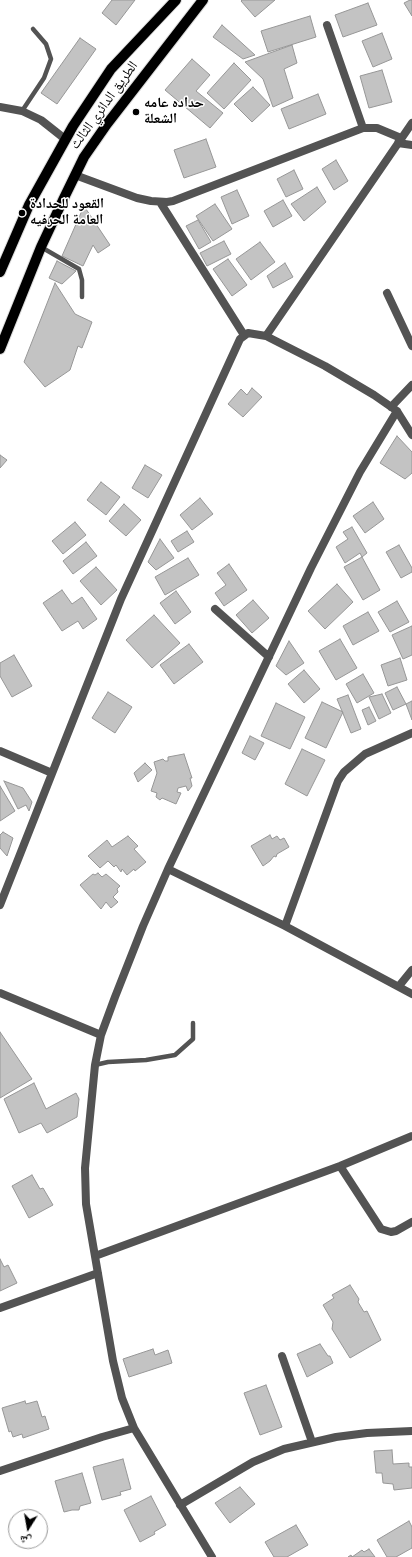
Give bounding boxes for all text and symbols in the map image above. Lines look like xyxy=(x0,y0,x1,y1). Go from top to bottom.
street label: الطريق الدائري الثالث xyxy=(67,59,143,153)
place label: حداده عامه الشعلة xyxy=(144,96,204,128)
marker: حداده عامه الشعلة xyxy=(131,107,141,117)
place label: القعود للحدادة العامة الحرفيه xyxy=(30,197,104,230)
marker: القعود للحدادة العامة الحرفيه xyxy=(17,208,27,218)
north arrow xyxy=(8,1509,48,1549)
text: ش xyxy=(19,1532,33,1548)

